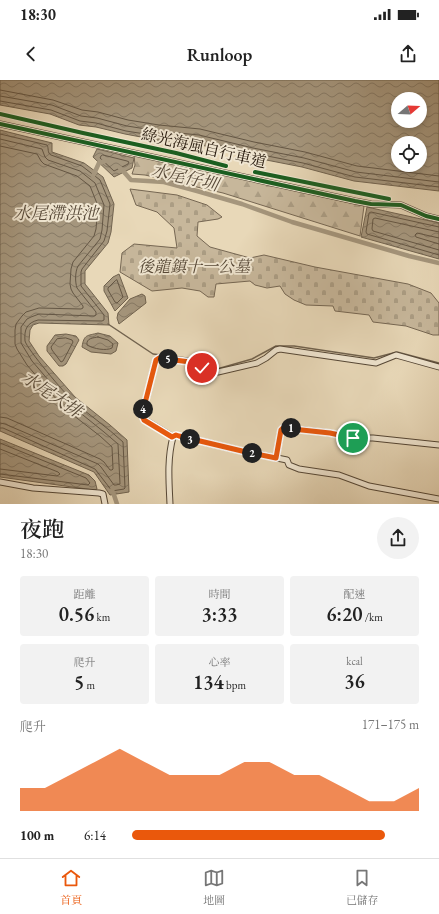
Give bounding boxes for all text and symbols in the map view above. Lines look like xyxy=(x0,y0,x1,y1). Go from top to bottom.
text: 18:30 xyxy=(20,5,56,24)
icon: back xyxy=(20,43,42,65)
text: Runloop xyxy=(187,43,252,66)
icon: share xyxy=(397,43,419,65)
north arrow xyxy=(391,92,427,128)
map controls xyxy=(391,92,427,172)
street label: 綠光海風自行車道 xyxy=(139,123,269,173)
button: locate xyxy=(391,136,427,172)
water label: 水尾仔圳 xyxy=(149,159,224,196)
water label: 水尾滯洪池 xyxy=(14,202,100,224)
park label: 後龍鎮十一公墓 xyxy=(138,256,253,277)
pin: 5 xyxy=(158,349,178,369)
pin xyxy=(185,351,219,385)
text: 5 xyxy=(165,352,171,366)
icon: check xyxy=(191,357,213,379)
water label: 水尾大排 xyxy=(18,366,89,424)
pin: 4 xyxy=(133,399,153,419)
text: 4 xyxy=(140,402,146,416)
pin: 1 xyxy=(281,418,301,438)
text: 1 xyxy=(288,421,294,435)
pin xyxy=(336,421,370,455)
icon: arrive xyxy=(342,427,364,449)
pin: 3 xyxy=(180,429,200,449)
text: 3 xyxy=(187,432,193,446)
pin: 2 xyxy=(242,443,262,463)
text: 2 xyxy=(249,446,255,460)
text: 夜跑 xyxy=(20,515,64,544)
button: share xyxy=(377,517,419,559)
text: 18:30 xyxy=(20,545,48,562)
text: 距離 xyxy=(74,587,96,601)
text: 時間 xyxy=(209,587,231,601)
text: 配速 xyxy=(344,587,366,601)
text: 0.56 xyxy=(59,601,94,627)
text: 3:33 xyxy=(201,601,238,627)
text: 6:20 xyxy=(326,601,362,627)
text: km xyxy=(94,610,110,624)
text: /km xyxy=(362,610,383,624)
text: kcal xyxy=(346,654,363,668)
text: 爬升 xyxy=(74,655,96,669)
text: 心率 xyxy=(209,655,231,669)
text: 36 xyxy=(344,668,365,694)
text: 5 xyxy=(74,669,84,695)
text: 134 xyxy=(193,669,224,695)
text: m xyxy=(84,678,95,692)
text: bpm xyxy=(224,678,246,692)
text: 171–175 m xyxy=(362,716,419,733)
text: 爬升 xyxy=(20,718,46,735)
text: 100 m xyxy=(20,827,54,844)
text: 6:14 xyxy=(84,827,106,844)
tab: 首頁 xyxy=(60,867,82,907)
tab: 地圖 xyxy=(203,867,225,907)
tab: 已儲存 xyxy=(346,867,379,907)

